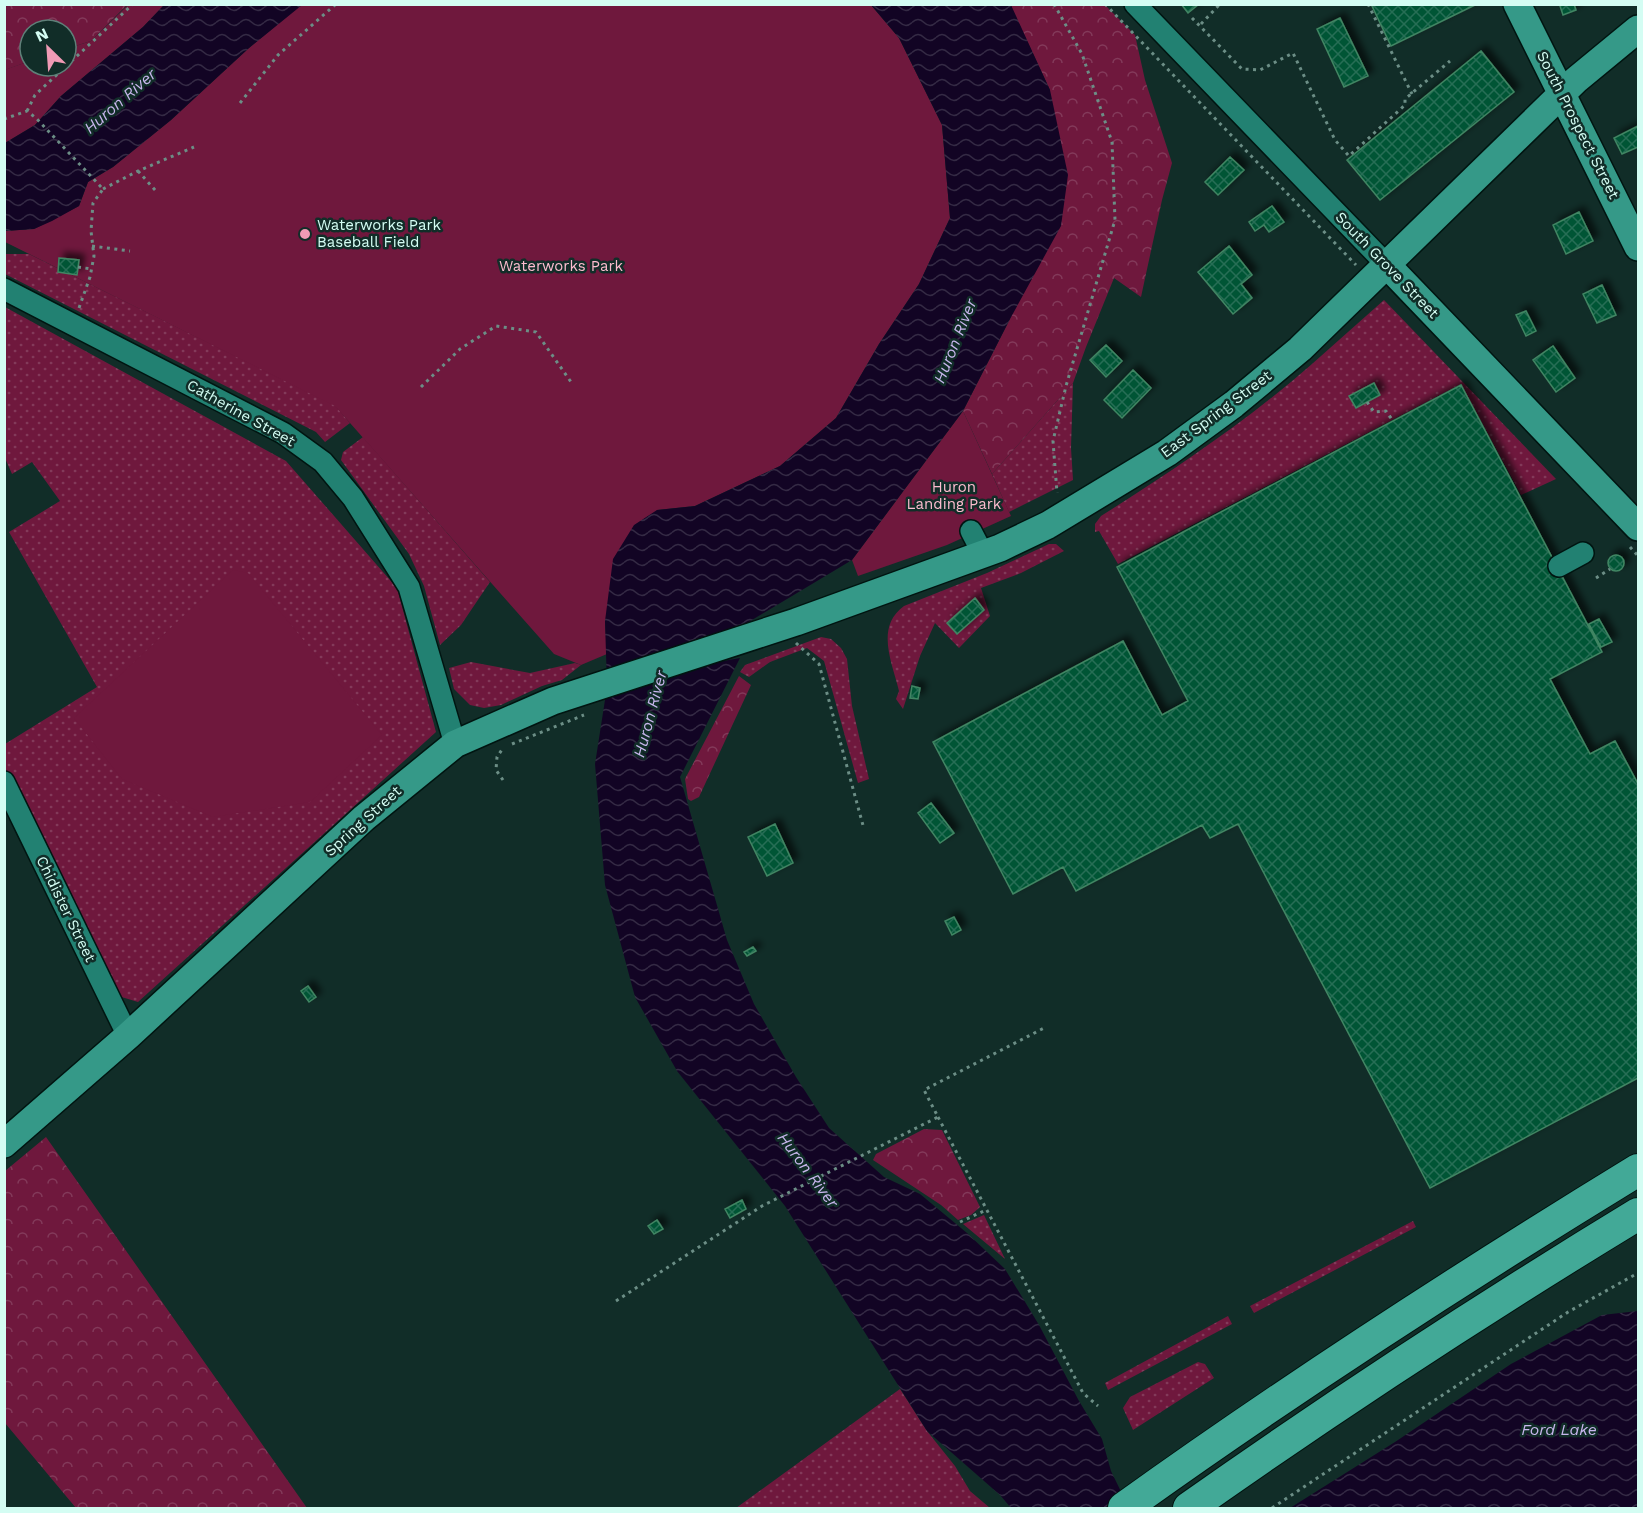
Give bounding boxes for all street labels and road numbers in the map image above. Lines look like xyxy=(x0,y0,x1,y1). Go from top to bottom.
street label: South Prospect Street xyxy=(1533,48,1623,203)
street label: South Grove Street xyxy=(1332,208,1443,322)
street label: East Spring Street xyxy=(1157,366,1275,461)
street label: Catherine Street xyxy=(184,376,299,451)
street label: Spring Street xyxy=(321,782,405,860)
street label: Chidister Street xyxy=(33,853,100,966)

